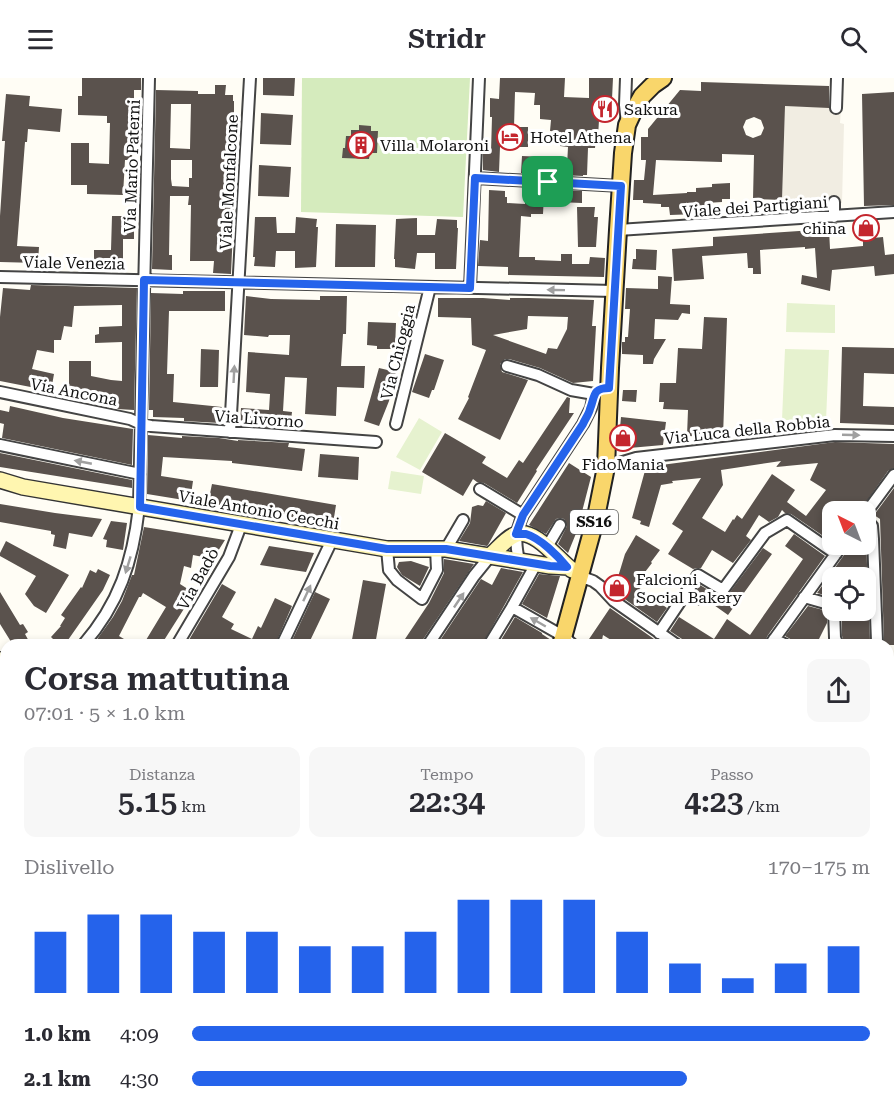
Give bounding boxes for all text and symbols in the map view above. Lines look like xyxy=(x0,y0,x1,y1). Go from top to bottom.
icon: menu xyxy=(24,23,57,56)
text: Stridr xyxy=(408,23,486,55)
icon: search xyxy=(837,23,870,56)
restaurant icon: Sakura xyxy=(590,94,620,124)
street label: Via Mario Paterni xyxy=(120,99,144,233)
place label: Sakura xyxy=(624,100,678,119)
street label: Viale Monfalcone xyxy=(216,114,242,250)
hotel icon: Hotel Athena xyxy=(495,122,525,152)
place label: Hotel Athena xyxy=(530,128,632,147)
building icon: Villa Molaroni xyxy=(346,130,376,160)
place label: Villa Molaroni xyxy=(380,136,489,155)
pin xyxy=(522,156,573,207)
icon: arrive xyxy=(531,165,564,198)
street label: Viale dei Partigiani xyxy=(682,192,828,222)
shop icon: china xyxy=(851,213,881,243)
place label: china xyxy=(803,219,846,238)
street label: Viale Venezia xyxy=(23,253,126,273)
one-way arrow xyxy=(546,285,565,295)
street label: Via Chioggia xyxy=(377,302,419,402)
one-way arrow xyxy=(229,364,238,383)
street label: Via Ancona xyxy=(29,374,119,410)
street label: Via Livorno xyxy=(214,406,304,432)
street label: Via Luca della Robbia xyxy=(663,412,831,448)
shop icon: FidoMania xyxy=(608,423,638,453)
one-way arrow xyxy=(841,430,860,440)
place label: FidoMania xyxy=(582,455,665,474)
one-way arrow xyxy=(73,457,92,466)
street label: Viale Antonio Cecchi xyxy=(177,486,341,534)
north arrow xyxy=(822,501,876,555)
map controls xyxy=(822,501,876,621)
road number: SS16 xyxy=(570,510,618,534)
street label: Via Badò xyxy=(173,544,223,613)
one-way arrow xyxy=(123,556,132,574)
button: locate xyxy=(822,567,876,621)
place label: Falcioni Social Bakery xyxy=(636,570,742,607)
shop icon: Falcioni Social Bakery xyxy=(602,573,632,603)
one-way arrow xyxy=(302,584,311,601)
one-way arrow xyxy=(453,591,464,608)
one-way arrow xyxy=(530,616,546,627)
text: Corsa mattutina xyxy=(24,659,289,698)
button: share xyxy=(807,659,870,722)
text: 07:01 · 5 × 1.0 km xyxy=(24,701,185,725)
text: Distanza xyxy=(129,765,195,784)
text: Tempo xyxy=(420,765,474,784)
text: Passo xyxy=(710,765,754,784)
text: 5.15 xyxy=(118,784,177,819)
text: 22:34 xyxy=(409,784,485,819)
text: 4:23 xyxy=(684,784,743,819)
text: km xyxy=(177,797,206,816)
text: /km xyxy=(743,797,780,816)
text: Dislivello xyxy=(24,855,115,879)
text: 170–175 m xyxy=(767,855,870,879)
text: 1.0 km xyxy=(24,1022,91,1046)
text: 4:09 xyxy=(120,1022,159,1046)
text: 2.1 km xyxy=(24,1067,91,1091)
text: 4:30 xyxy=(120,1067,159,1091)

